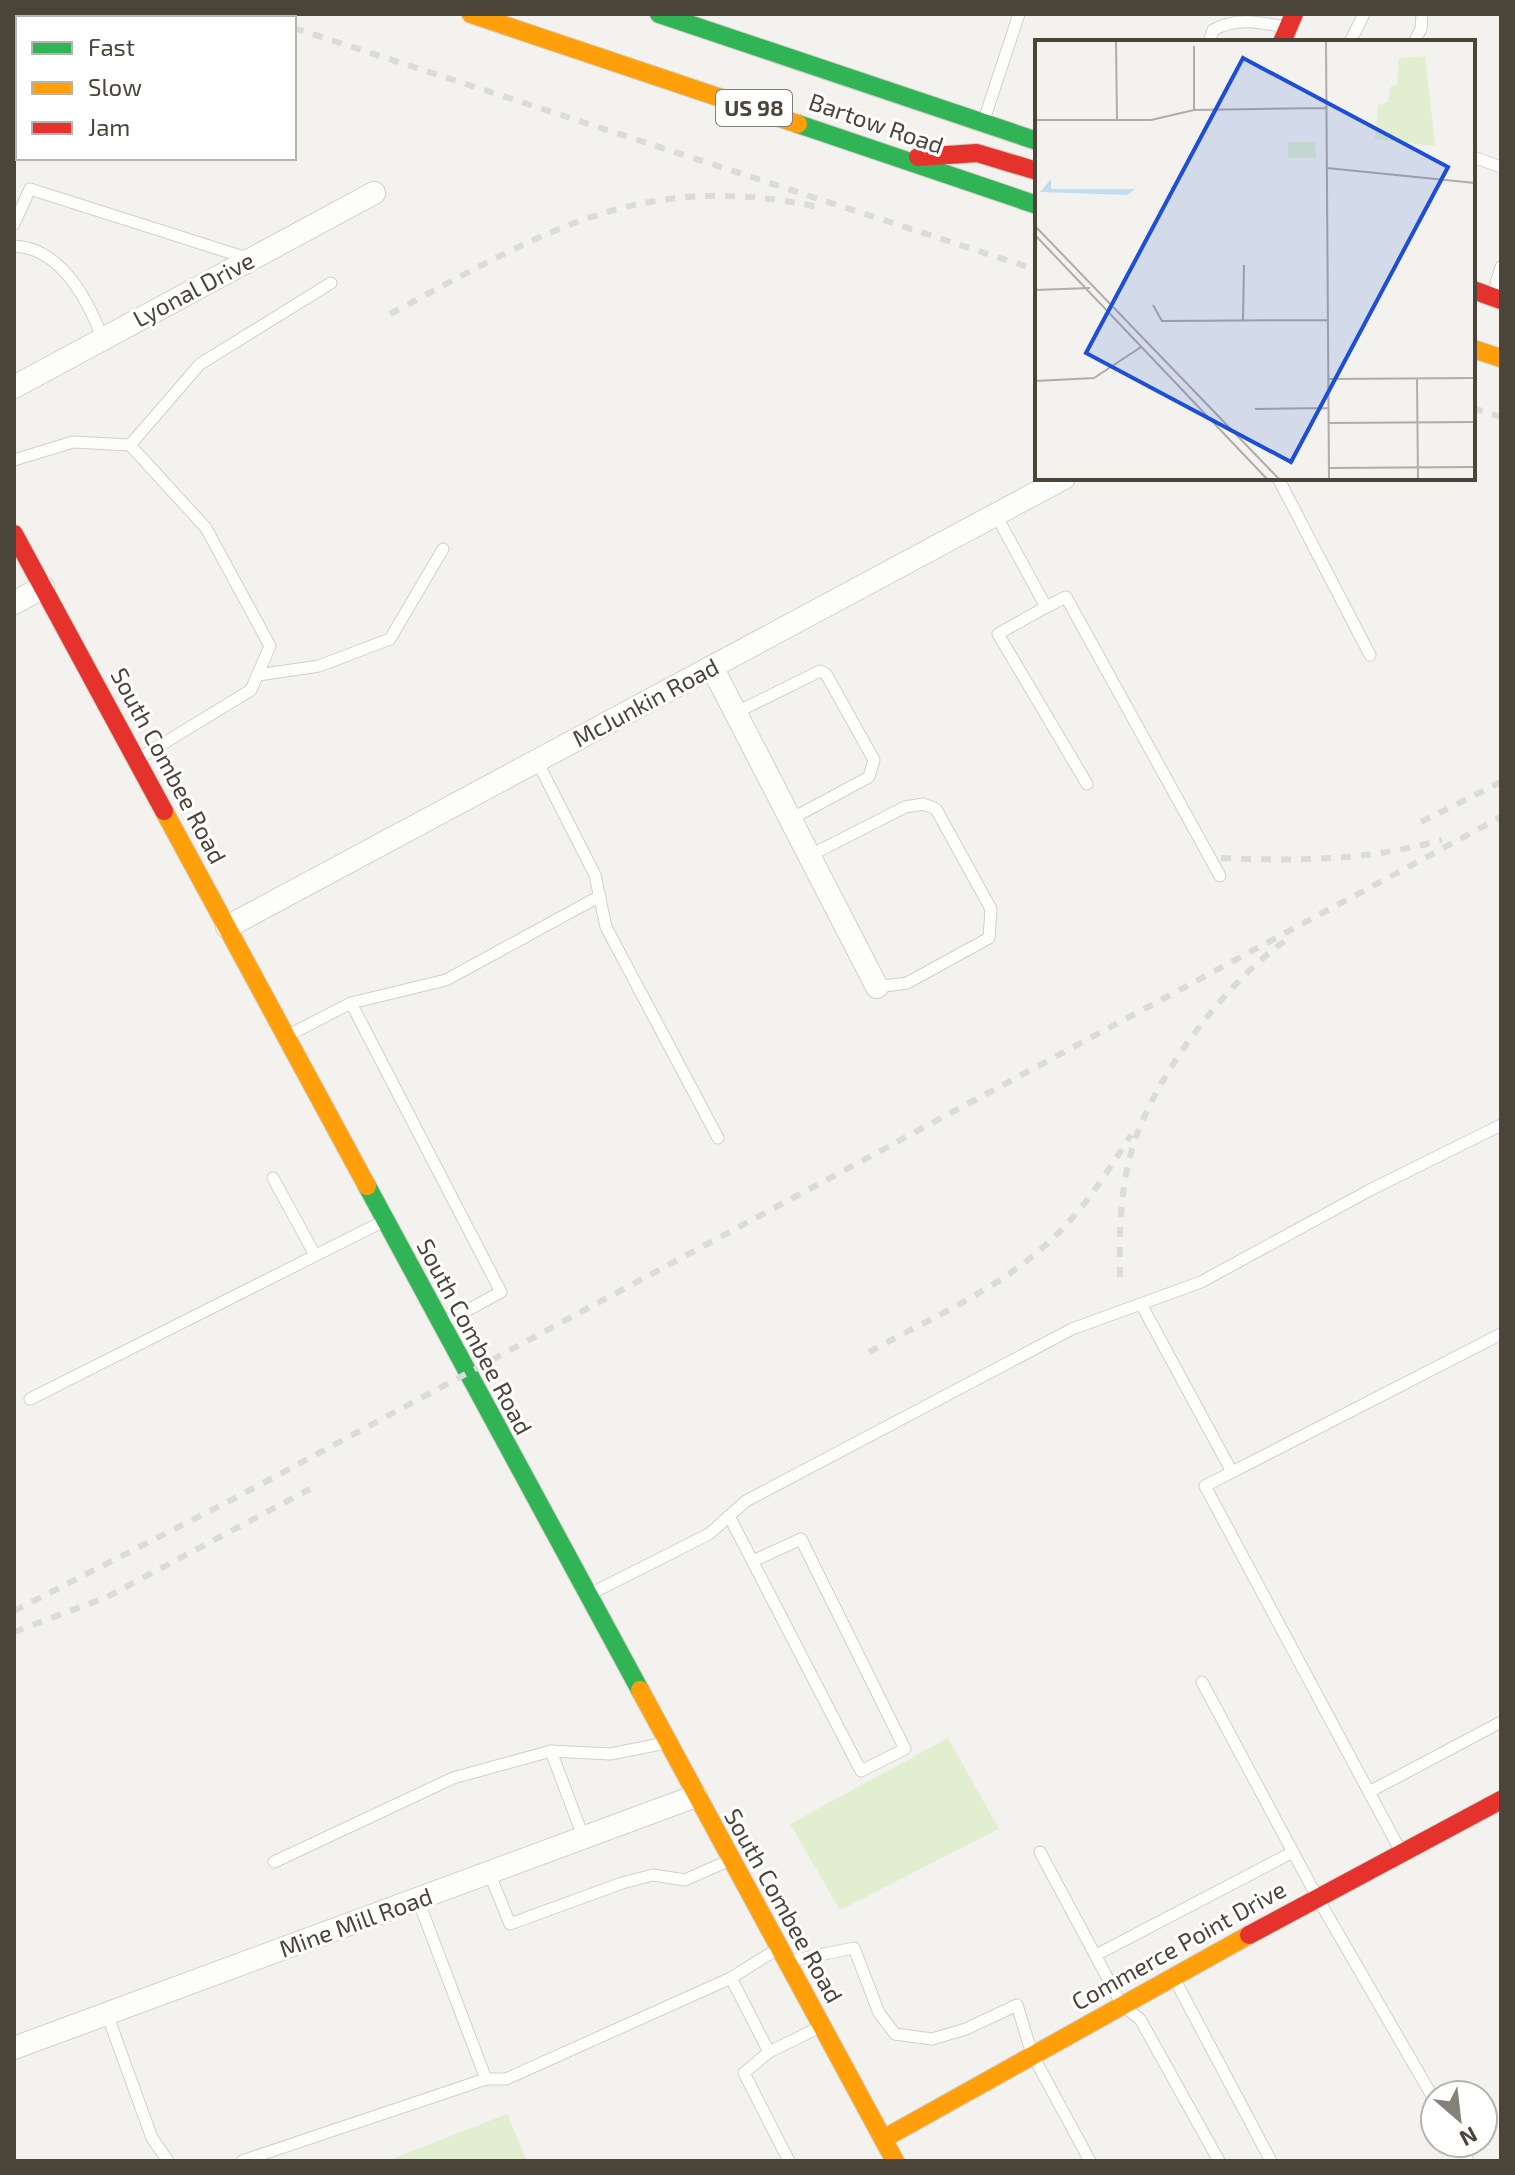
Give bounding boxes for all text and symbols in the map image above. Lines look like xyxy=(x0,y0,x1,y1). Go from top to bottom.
legend xyxy=(16,16,296,160)
text: Fast xyxy=(88,32,135,61)
inset map xyxy=(1035,40,1475,480)
text: Slow xyxy=(88,72,142,101)
street label: Bartow Road xyxy=(805,86,948,159)
road number: US 98 xyxy=(716,90,792,126)
text: Jam xyxy=(88,112,130,141)
street label: Lyonal Drive xyxy=(128,245,259,333)
street label: McJunkin Road xyxy=(567,651,723,752)
street label: South Combee Road xyxy=(105,662,233,868)
street label: South Combee Road xyxy=(411,1233,539,1439)
street label: South Combee Road xyxy=(719,1803,850,2007)
street label: Commerce Point Drive xyxy=(1066,1874,1290,2016)
street label: Mine Mill Road xyxy=(275,1881,436,1963)
north arrow xyxy=(1419,2079,1499,2159)
text: N xyxy=(1456,2122,1482,2153)

